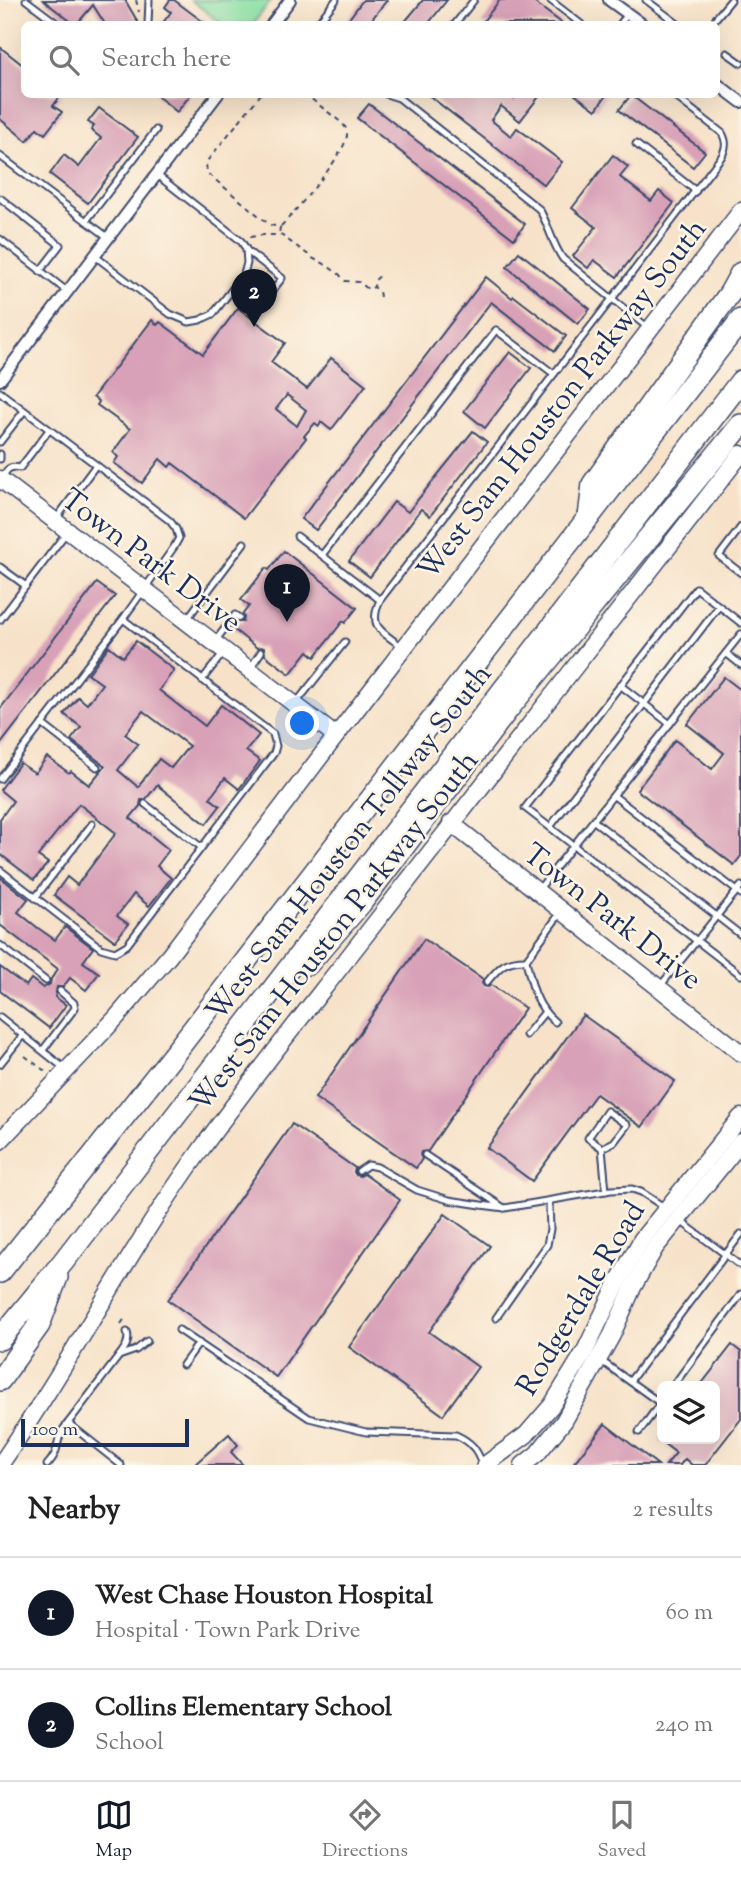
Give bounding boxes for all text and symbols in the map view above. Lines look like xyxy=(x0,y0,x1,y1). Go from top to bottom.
search box xyxy=(21,21,720,98)
icon: search xyxy=(45,41,83,79)
text: Search here xyxy=(101,41,231,78)
street label: West Sam Houston Parkway South xyxy=(408,210,718,591)
pin: 2 xyxy=(231,269,277,327)
street label: Town Park Drive xyxy=(51,480,250,644)
pin: 1 xyxy=(264,564,310,622)
street label: West Sam Houston Tollway South xyxy=(197,655,504,1032)
your location xyxy=(285,706,319,740)
street label: West Sam Houston Parkway South xyxy=(180,742,490,1123)
street label: Town Park Drive xyxy=(513,834,710,1002)
street label: Rodgerdale Road xyxy=(507,1194,657,1405)
map controls xyxy=(657,1381,720,1444)
button: layers xyxy=(657,1381,720,1444)
scale bar xyxy=(21,1416,189,1448)
text: 100 m xyxy=(32,1417,78,1444)
text: Nearby xyxy=(28,1489,120,1532)
text: 2 results xyxy=(633,1494,713,1527)
text: West Chase Houston Hospital xyxy=(95,1578,433,1615)
text: 1 xyxy=(47,1597,55,1630)
text: 60 m xyxy=(665,1597,713,1630)
text: Hospital · Town Park Drive xyxy=(95,1615,360,1648)
text: Collins Elementary School xyxy=(95,1690,392,1727)
text: 2 xyxy=(46,1709,56,1742)
text: 240 m xyxy=(655,1709,713,1742)
text: School xyxy=(95,1727,164,1760)
tab: Map xyxy=(95,1796,133,1865)
tab: Directions xyxy=(322,1796,408,1865)
tab: Saved xyxy=(597,1796,646,1865)

